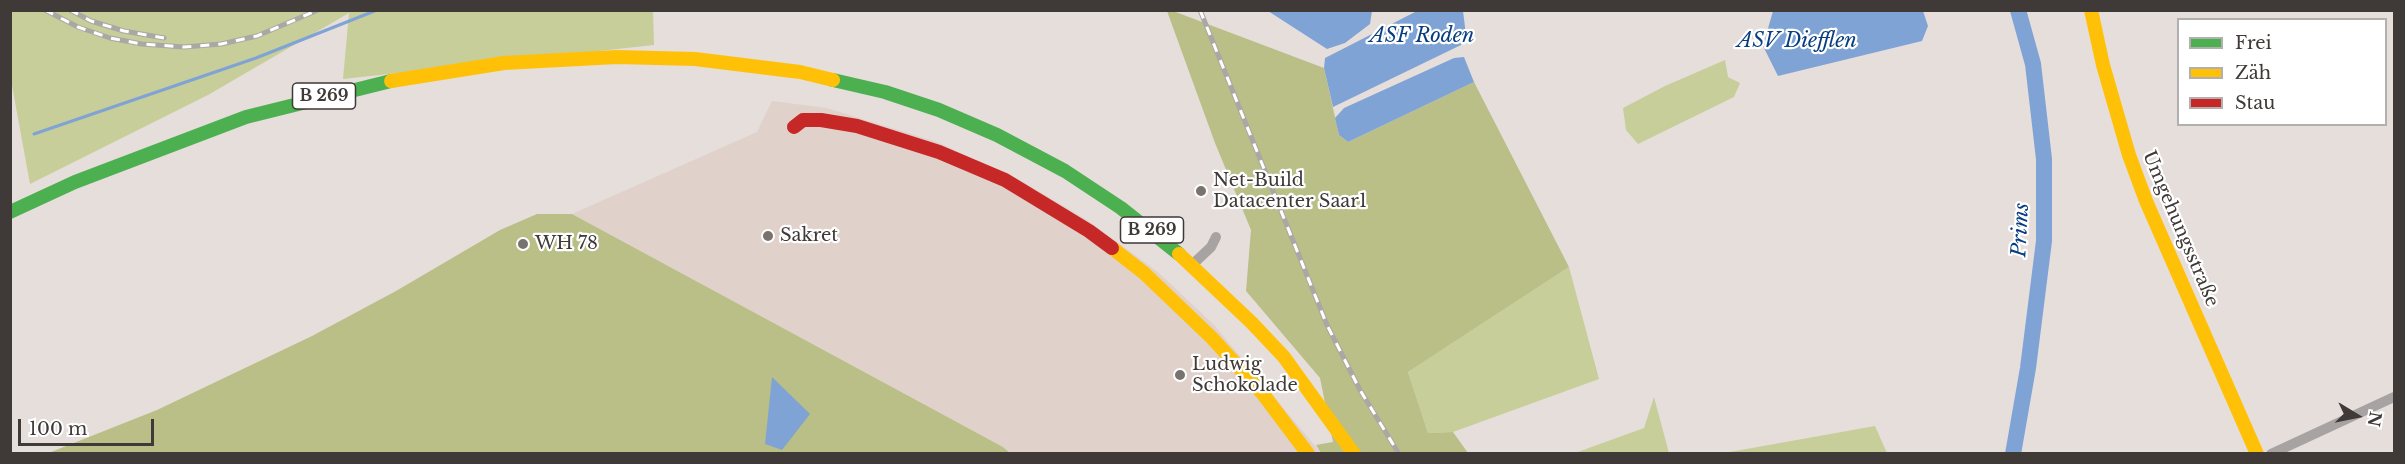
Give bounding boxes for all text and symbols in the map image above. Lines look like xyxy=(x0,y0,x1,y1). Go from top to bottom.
legend xyxy=(2177,18,2387,126)
water label: ASF Roden xyxy=(1370,24,1474,48)
water label: ASV Diefflen xyxy=(1737,29,1857,53)
text: Frei xyxy=(2235,32,2272,54)
text: Zäh xyxy=(2235,62,2271,84)
road number: B 269 xyxy=(292,83,356,109)
text: Stau xyxy=(2235,92,2275,114)
street label: Umgehungsstraße xyxy=(2137,148,2223,310)
place label: Net-Build Datacenter Saar1 xyxy=(1213,170,1367,213)
marker: Net-Build Datacenter Saar1 xyxy=(1194,184,1208,198)
water label: Prims xyxy=(2008,202,2034,258)
road number: B 269 xyxy=(1120,217,1184,243)
place label: Sakret xyxy=(780,225,838,247)
marker: Sakret xyxy=(761,229,775,243)
place label: WH 78 xyxy=(535,233,598,255)
marker: WH 78 xyxy=(516,237,530,251)
place label: Ludwig Schokolade xyxy=(1192,354,1298,397)
marker: Ludwig Schokolade xyxy=(1173,368,1187,382)
north arrow xyxy=(2327,386,2387,446)
scale bar xyxy=(21,407,158,445)
text: N xyxy=(2364,410,2386,428)
text: 100 m xyxy=(29,418,87,440)

